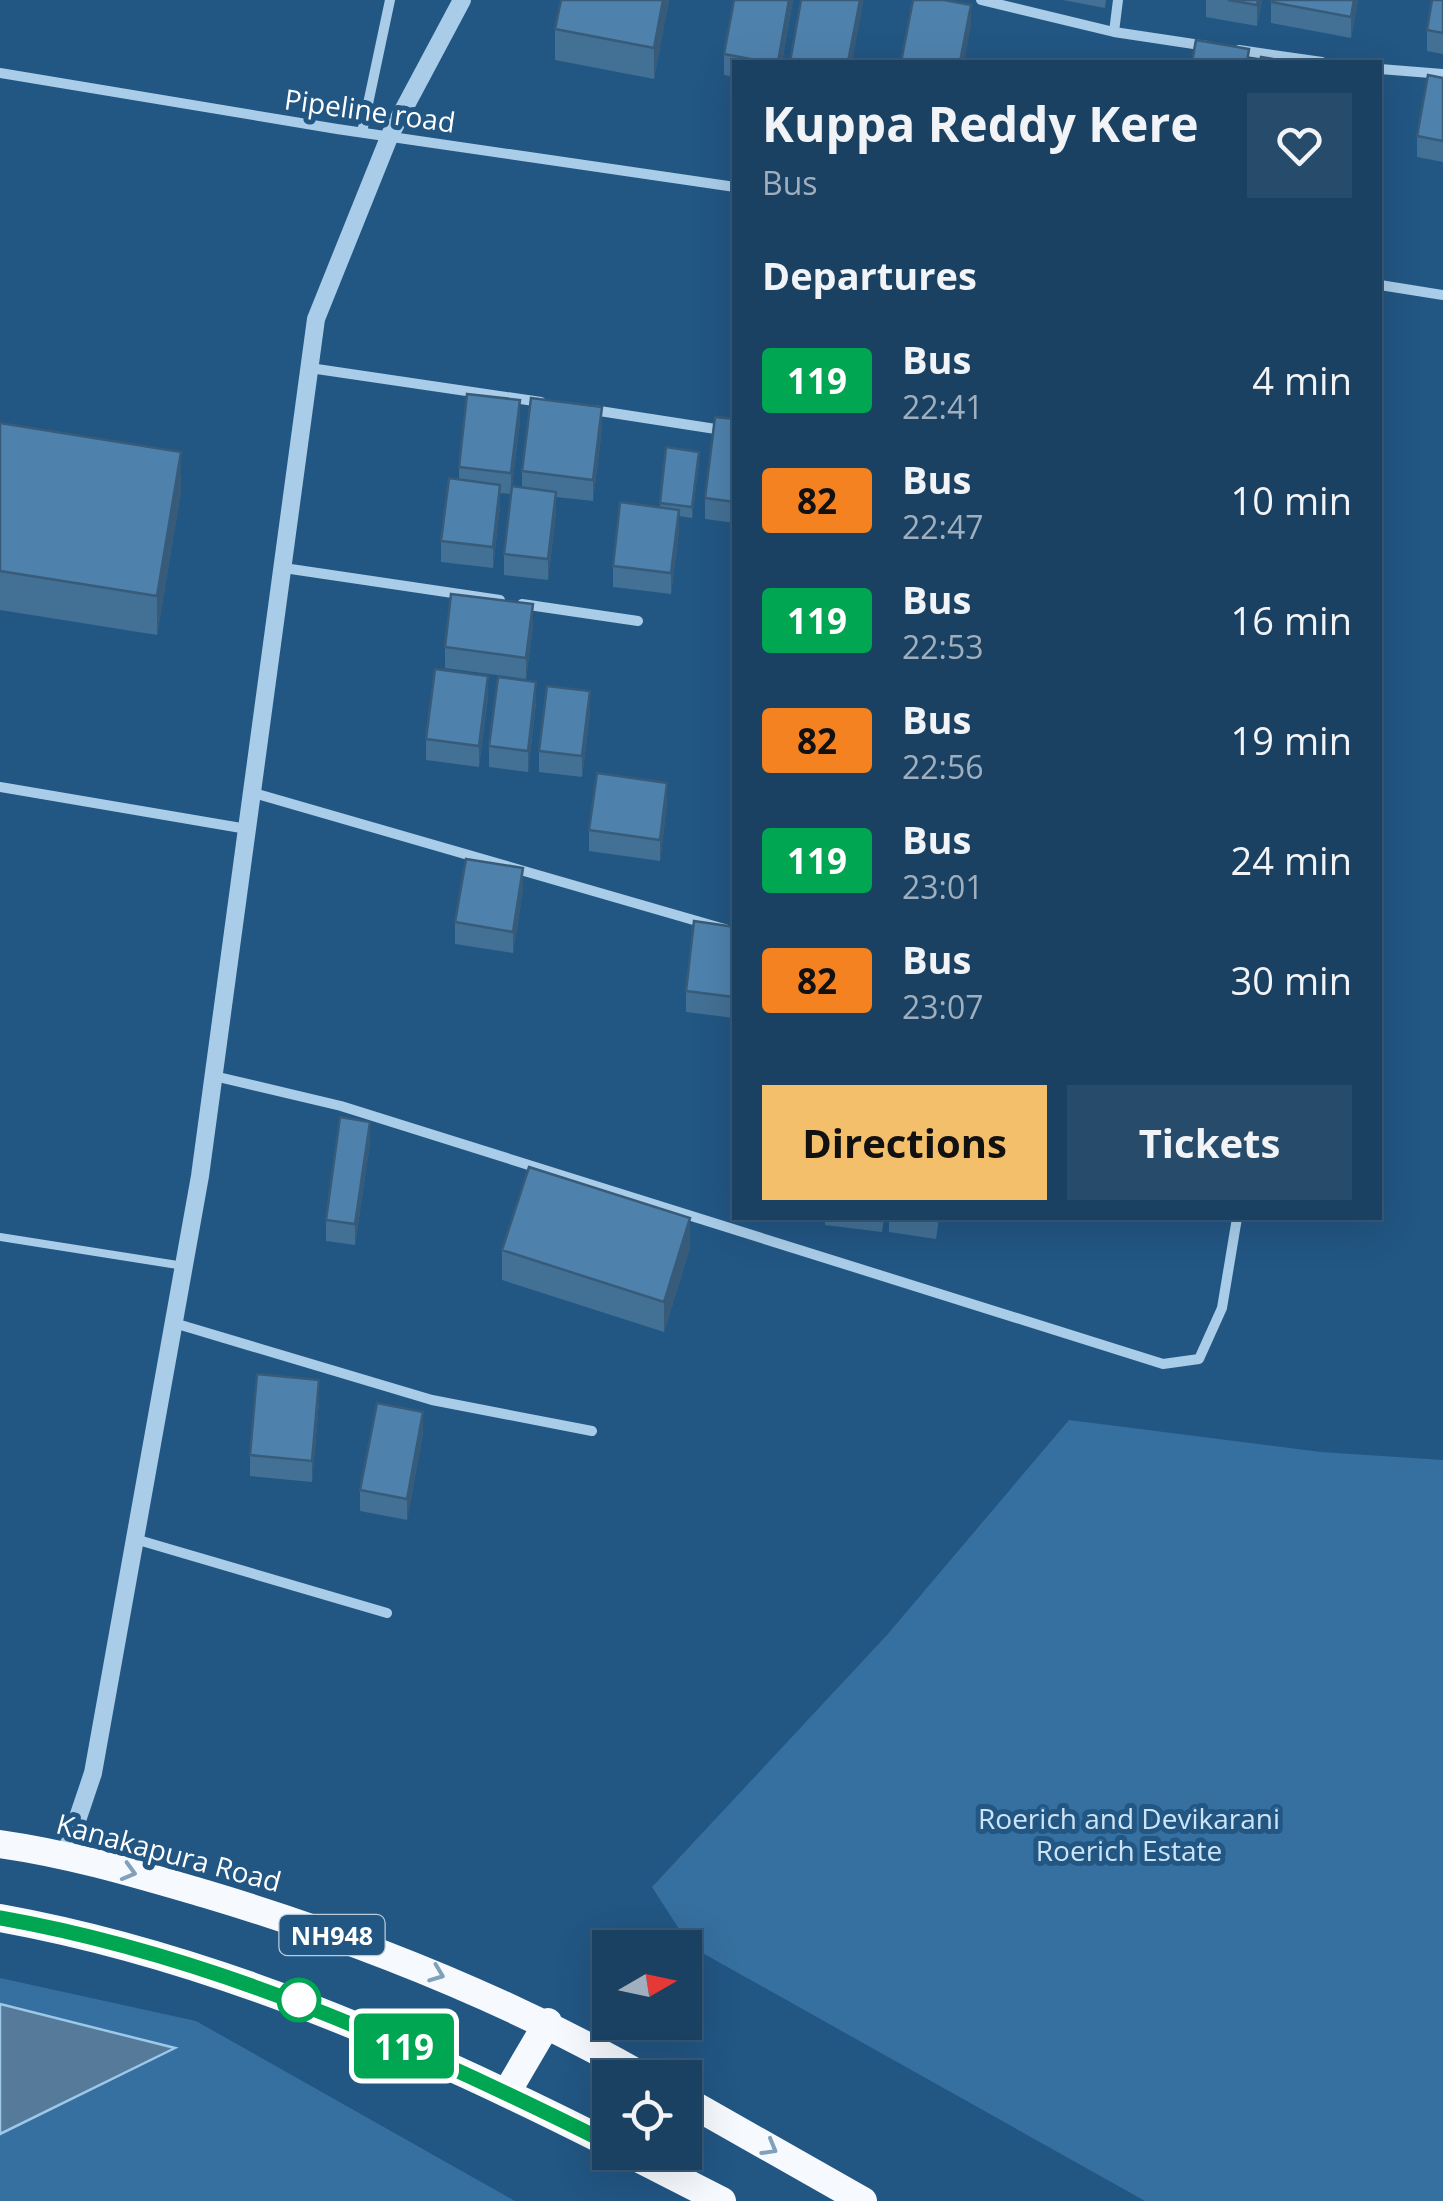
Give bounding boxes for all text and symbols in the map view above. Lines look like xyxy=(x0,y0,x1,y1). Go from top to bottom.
street label: Pipeline road xyxy=(282,79,458,141)
text: Kuppa Reddy Kere xyxy=(762,91,1199,156)
button: heart xyxy=(1247,93,1352,198)
text: Bus xyxy=(762,161,818,204)
text: Departures xyxy=(762,249,977,301)
text: Bus xyxy=(902,333,971,385)
text: 4 min xyxy=(1252,354,1352,406)
text: 119 xyxy=(787,357,847,404)
text: 22:41 xyxy=(902,385,984,428)
text: Bus xyxy=(902,453,971,505)
text: 10 min xyxy=(1231,474,1352,526)
text: 82 xyxy=(797,477,837,524)
text: 22:47 xyxy=(902,505,984,548)
text: Bus xyxy=(902,573,971,625)
text: 16 min xyxy=(1231,594,1352,646)
text: 119 xyxy=(787,597,847,644)
text: 22:53 xyxy=(902,625,984,668)
text: Bus xyxy=(902,693,971,745)
text: 19 min xyxy=(1231,714,1352,766)
text: 82 xyxy=(797,717,837,764)
text: 22:56 xyxy=(902,745,984,788)
text: Bus xyxy=(902,813,971,865)
text: 24 min xyxy=(1231,834,1352,886)
text: 119 xyxy=(787,837,847,884)
text: 23:01 xyxy=(902,865,984,908)
text: Bus xyxy=(902,933,971,985)
text: 30 min xyxy=(1231,954,1352,1006)
text: 82 xyxy=(797,957,837,1004)
text: 23:07 xyxy=(902,985,984,1028)
button: Directions xyxy=(762,1085,1047,1200)
button: Tickets xyxy=(1067,1085,1352,1200)
park label: Roerich and Devikarani Roerich Estate xyxy=(978,1799,1280,1869)
street label: Kanakapura Road xyxy=(52,1804,286,1900)
one-way arrow xyxy=(120,1860,137,1881)
road number: NH948 xyxy=(280,1915,384,1955)
north arrow xyxy=(592,1930,702,2040)
map controls xyxy=(592,1930,702,2170)
one-way arrow xyxy=(428,1962,445,1983)
unlabelled marker xyxy=(278,1979,320,2021)
line badge: 119 xyxy=(346,2014,462,2078)
text: 119 xyxy=(374,2023,434,2070)
button: locate xyxy=(592,2060,702,2170)
one-way arrow xyxy=(759,2135,777,2155)

